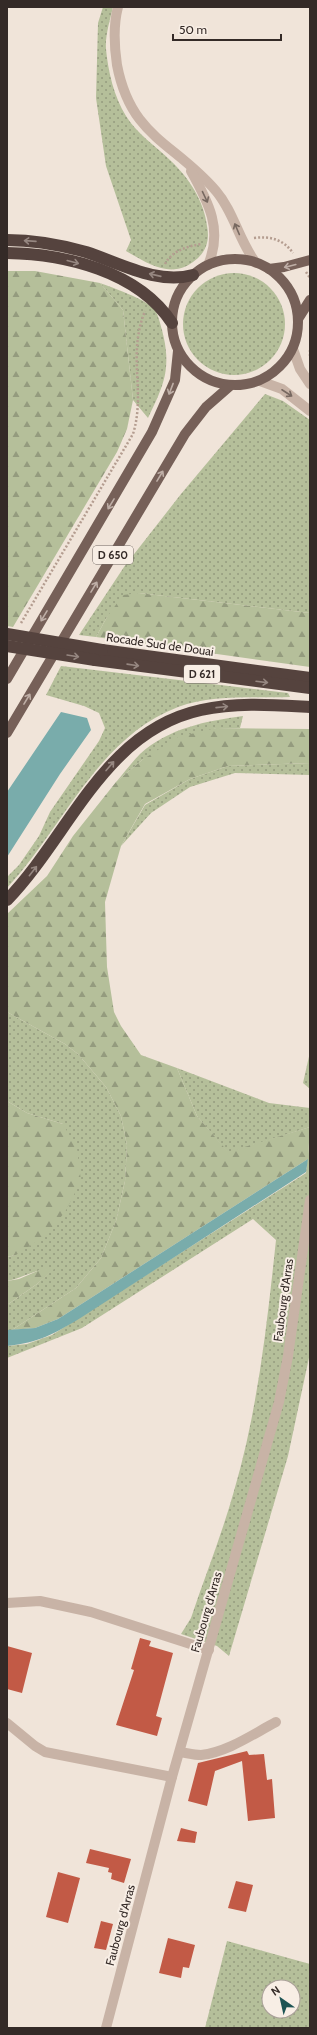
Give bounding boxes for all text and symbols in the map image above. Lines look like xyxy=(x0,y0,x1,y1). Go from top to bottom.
scale bar xyxy=(173,16,281,42)
text: 50 m xyxy=(179,22,207,37)
one-way arrow xyxy=(202,191,209,203)
one-way arrow xyxy=(233,224,240,236)
one-way arrow xyxy=(24,238,37,245)
one-way arrow xyxy=(66,258,79,266)
one-way arrow xyxy=(284,262,297,270)
one-way arrow xyxy=(149,271,162,279)
one-way arrow xyxy=(167,383,175,395)
one-way arrow xyxy=(281,389,292,397)
one-way arrow xyxy=(156,470,164,482)
one-way arrow xyxy=(106,498,114,510)
road number: D 650 xyxy=(93,546,133,564)
one-way arrow xyxy=(90,581,98,593)
one-way arrow xyxy=(40,610,48,622)
street label: Rocade Sud de Douai xyxy=(105,629,215,659)
one-way arrow xyxy=(66,652,79,660)
one-way arrow xyxy=(126,661,139,669)
road number: D 621 xyxy=(184,665,220,683)
one-way arrow xyxy=(255,678,268,686)
one-way arrow xyxy=(23,694,31,705)
one-way arrow xyxy=(215,703,228,710)
one-way arrow xyxy=(105,760,114,771)
one-way arrow xyxy=(29,865,37,876)
street label: Faubourg d'Arras xyxy=(270,1258,296,1342)
street label: Faubourg d'Arras xyxy=(187,1570,225,1654)
street label: Faubourg d'Arras xyxy=(102,1883,138,1967)
north arrow xyxy=(261,1979,301,2019)
text: N xyxy=(268,1983,283,1999)

